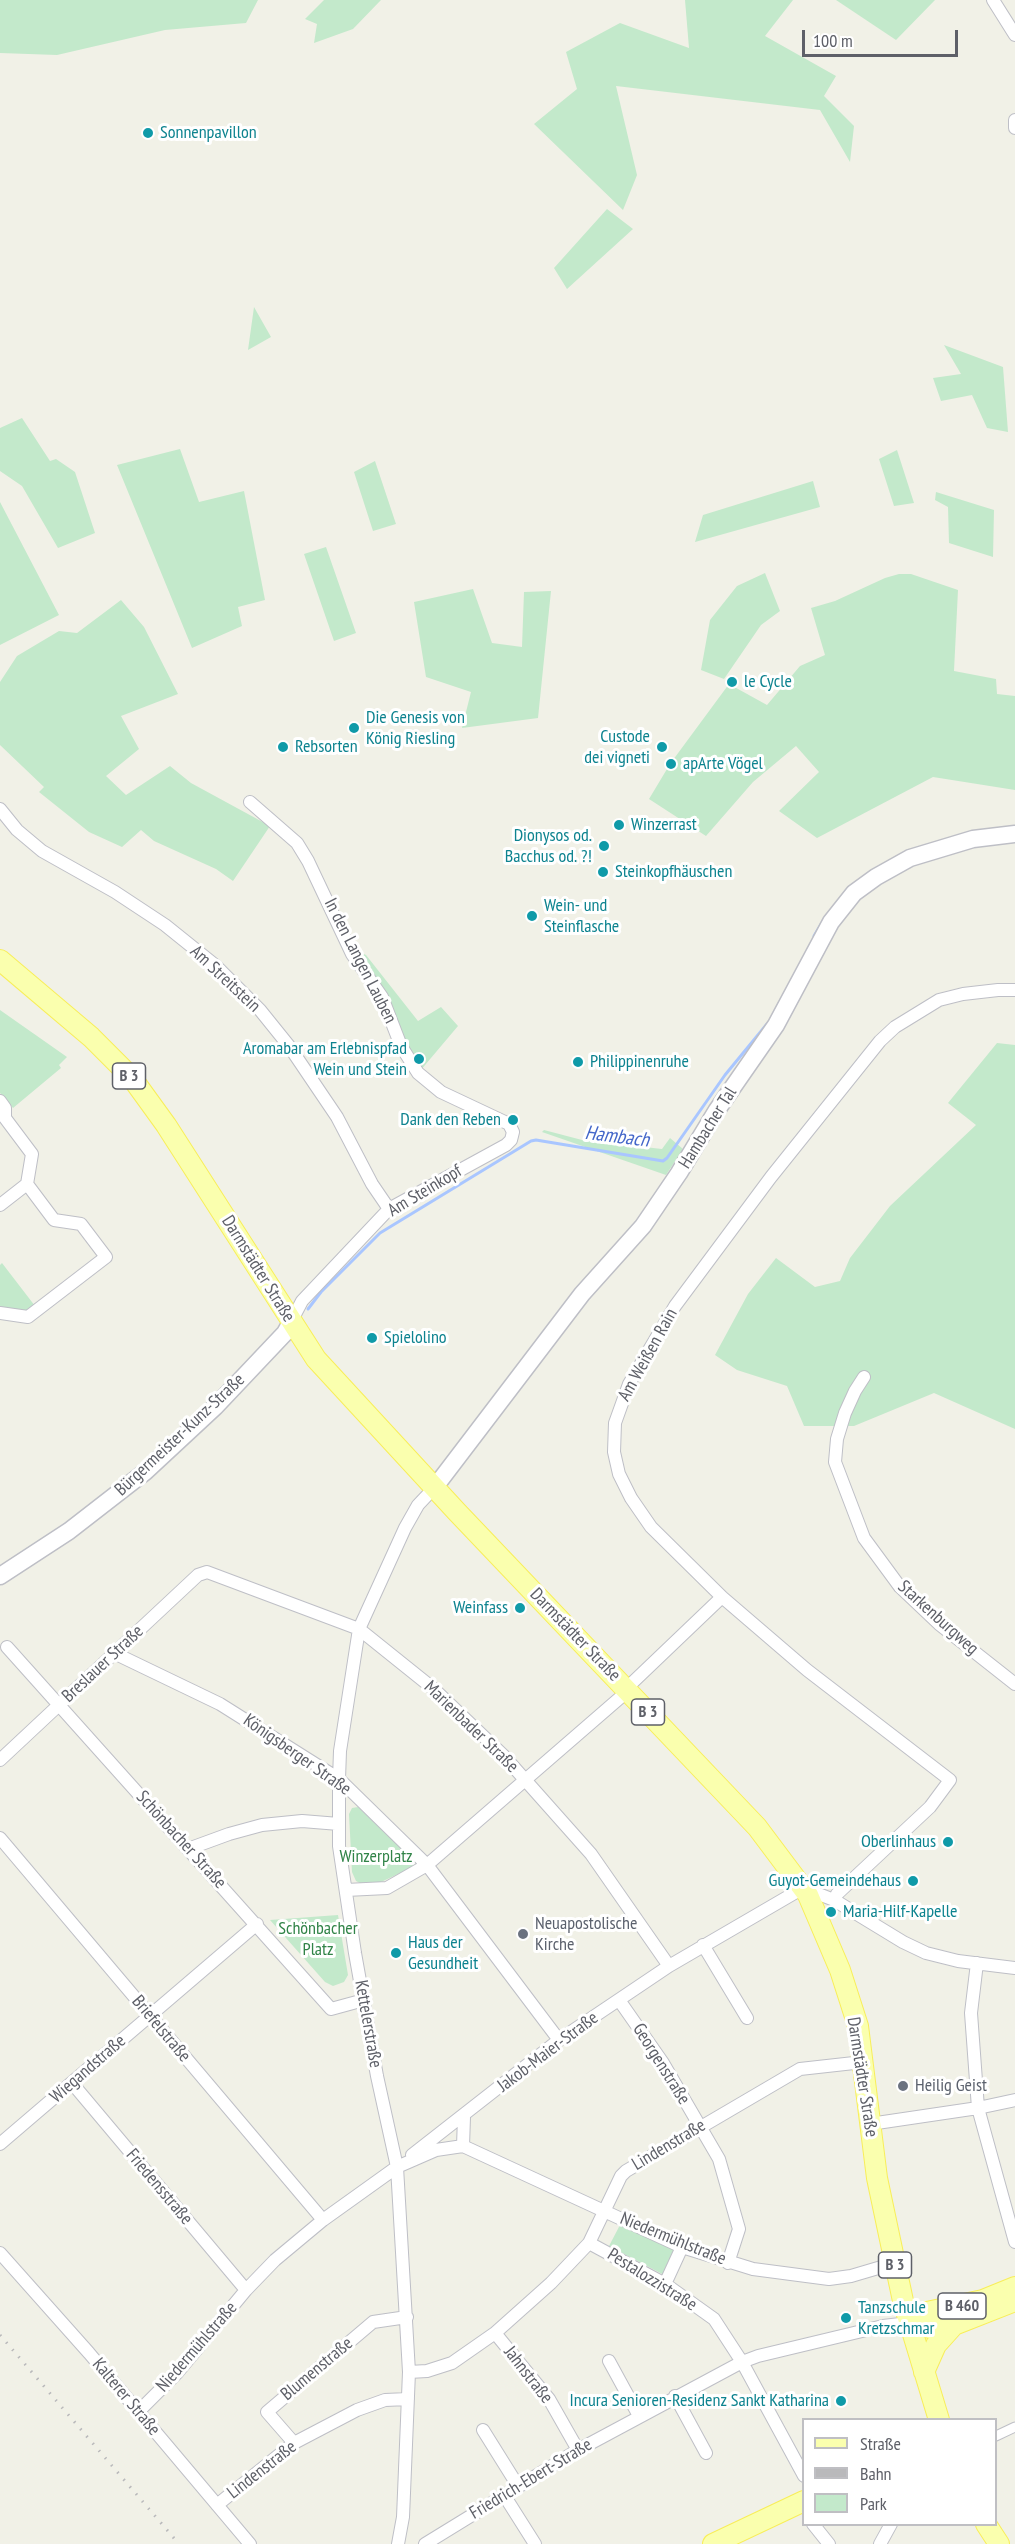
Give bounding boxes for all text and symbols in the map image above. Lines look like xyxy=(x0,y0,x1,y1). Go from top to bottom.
scale bar xyxy=(805,18,961,56)
text: 100 m xyxy=(813,29,853,52)
place label: Sonnenpavillon xyxy=(160,122,257,144)
marker: Sonnenpavillon xyxy=(141,126,155,140)
place label: le Cycle xyxy=(744,671,792,693)
marker: le Cycle xyxy=(725,675,739,689)
place label: Die Genesis von König Riesling xyxy=(366,707,465,750)
marker: Die Genesis von König Riesling xyxy=(347,721,361,735)
place label: Custode dei vigneti xyxy=(584,726,650,768)
place label: Rebsorten xyxy=(295,736,358,758)
marker: Rebsorten xyxy=(276,740,290,754)
marker: Custode dei vigneti xyxy=(655,740,669,754)
place label: apArte Vögel xyxy=(683,753,763,775)
marker: apArte Vögel xyxy=(664,757,678,771)
place label: Winzerrast xyxy=(631,814,697,836)
marker: Winzerrast xyxy=(612,818,626,832)
place label: Dionysos od. Bacchus od. ?! xyxy=(505,825,592,868)
marker: Dionysos od. Bacchus od. ?! xyxy=(597,839,611,853)
place label: Steinkopfhäuschen xyxy=(615,861,732,883)
marker: Steinkopfhäuschen xyxy=(596,865,610,879)
street label: In den Langen Lauben xyxy=(319,895,401,1027)
place label: Wein- und Steinflasche xyxy=(544,895,619,938)
marker: Wein- und Steinflasche xyxy=(525,909,539,923)
street label: Am Streitstein xyxy=(185,941,265,1017)
place label: Aromabar am Erlebnispfad Wein und Stein xyxy=(243,1038,407,1080)
place label: Philippinenruhe xyxy=(590,1051,689,1073)
marker: Aromabar am Erlebnispfad Wein und Stein xyxy=(412,1052,426,1066)
marker: Philippinenruhe xyxy=(571,1055,585,1069)
road number: B 3 xyxy=(112,1063,146,1089)
street label: Hambacher Tal xyxy=(674,1083,742,1173)
place label: Dank den Reben xyxy=(400,1109,501,1131)
marker: Dank den Reben xyxy=(506,1113,520,1127)
water label: Hambach xyxy=(584,1121,650,1153)
street label: Am Steinkopf xyxy=(384,1160,466,1222)
street label: Darmstädter Straße xyxy=(217,1212,299,1326)
street label: Am Weißen Rain xyxy=(614,1305,682,1405)
place label: Spielolino xyxy=(384,1327,447,1349)
marker: Spielolino xyxy=(365,1331,379,1345)
street label: Bürgermeister-Kunz-Straße xyxy=(111,1369,249,1501)
street label: Starkenburgweg xyxy=(893,1576,983,1660)
street label: Darmstädter Straße xyxy=(525,1584,625,1686)
place label: Weinfass xyxy=(453,1597,508,1619)
marker: Weinfass xyxy=(513,1601,527,1615)
street label: Breslauer Straße xyxy=(58,1621,148,1707)
street label: Marienbader Straße xyxy=(419,1677,523,1777)
road number: B 3 xyxy=(632,1699,664,1725)
street label: Königsberger Straße xyxy=(239,1710,355,1800)
street label: Schönbacher Straße xyxy=(131,1787,231,1893)
place label: Oberlinhaus xyxy=(861,1831,936,1853)
marker: Oberlinhaus xyxy=(941,1835,955,1849)
park label: Winzerplatz xyxy=(339,1846,413,1868)
place label: Guyot-Gemeindehaus xyxy=(769,1870,901,1892)
marker: Guyot-Gemeindehaus xyxy=(906,1874,920,1888)
place label: Maria-Hilf-Kapelle xyxy=(843,1901,957,1923)
marker: Maria-Hilf-Kapelle xyxy=(824,1905,838,1919)
place label: Neuapostolische Kirche xyxy=(535,1913,637,1956)
park label: Schönbacher Platz xyxy=(278,1918,358,1960)
marker: Neuapostolische Kirche xyxy=(516,1927,530,1941)
place label: Haus der Gesundheit xyxy=(408,1932,478,1974)
marker: Haus der Gesundheit xyxy=(389,1946,403,1960)
street label: Kettelerstraße xyxy=(350,1978,386,2070)
street label: Briefelstraße xyxy=(127,1991,195,2067)
street label: Jakob-Maier-Straße xyxy=(493,2007,603,2097)
street label: Darmstädter Straße xyxy=(842,2015,882,2139)
street label: Georgenstraße xyxy=(628,2020,694,2108)
street label: Wiegandstraße xyxy=(46,2030,130,2108)
place label: Heilig Geist xyxy=(915,2075,987,2097)
marker: Heilig Geist xyxy=(896,2079,910,2093)
street label: Lindenstraße xyxy=(628,2115,710,2175)
street label: Friedensstraße xyxy=(121,2145,197,2229)
street label: Niedermühlstraße xyxy=(617,2208,729,2270)
street label: Pestalozzistraße xyxy=(603,2244,701,2316)
road number: B 3 xyxy=(878,2252,912,2278)
road number: B 460 xyxy=(938,2293,986,2319)
place label: Tanzschule Kretzschmar xyxy=(858,2297,935,2340)
street label: Niedermühlstraße xyxy=(152,2298,242,2396)
marker: Tanzschule Kretzschmar xyxy=(839,2311,853,2325)
street label: Blumenstraße xyxy=(277,2333,357,2405)
street label: Jahnstraße xyxy=(499,2342,557,2408)
street label: Kalterer Straße xyxy=(87,2354,165,2440)
place label: Incura Senioren-Residenz Sankt Katharina xyxy=(569,2390,829,2412)
marker: Incura Senioren-Residenz Sankt Katharina xyxy=(834,2394,848,2408)
legend xyxy=(802,2418,997,2526)
text: Straße xyxy=(860,2432,901,2455)
street label: Friedrich-Ebert-Straße xyxy=(466,2434,596,2524)
street label: Lindenstraße xyxy=(223,2436,301,2504)
text: Bahn xyxy=(860,2462,892,2485)
text: Park xyxy=(860,2492,887,2515)

